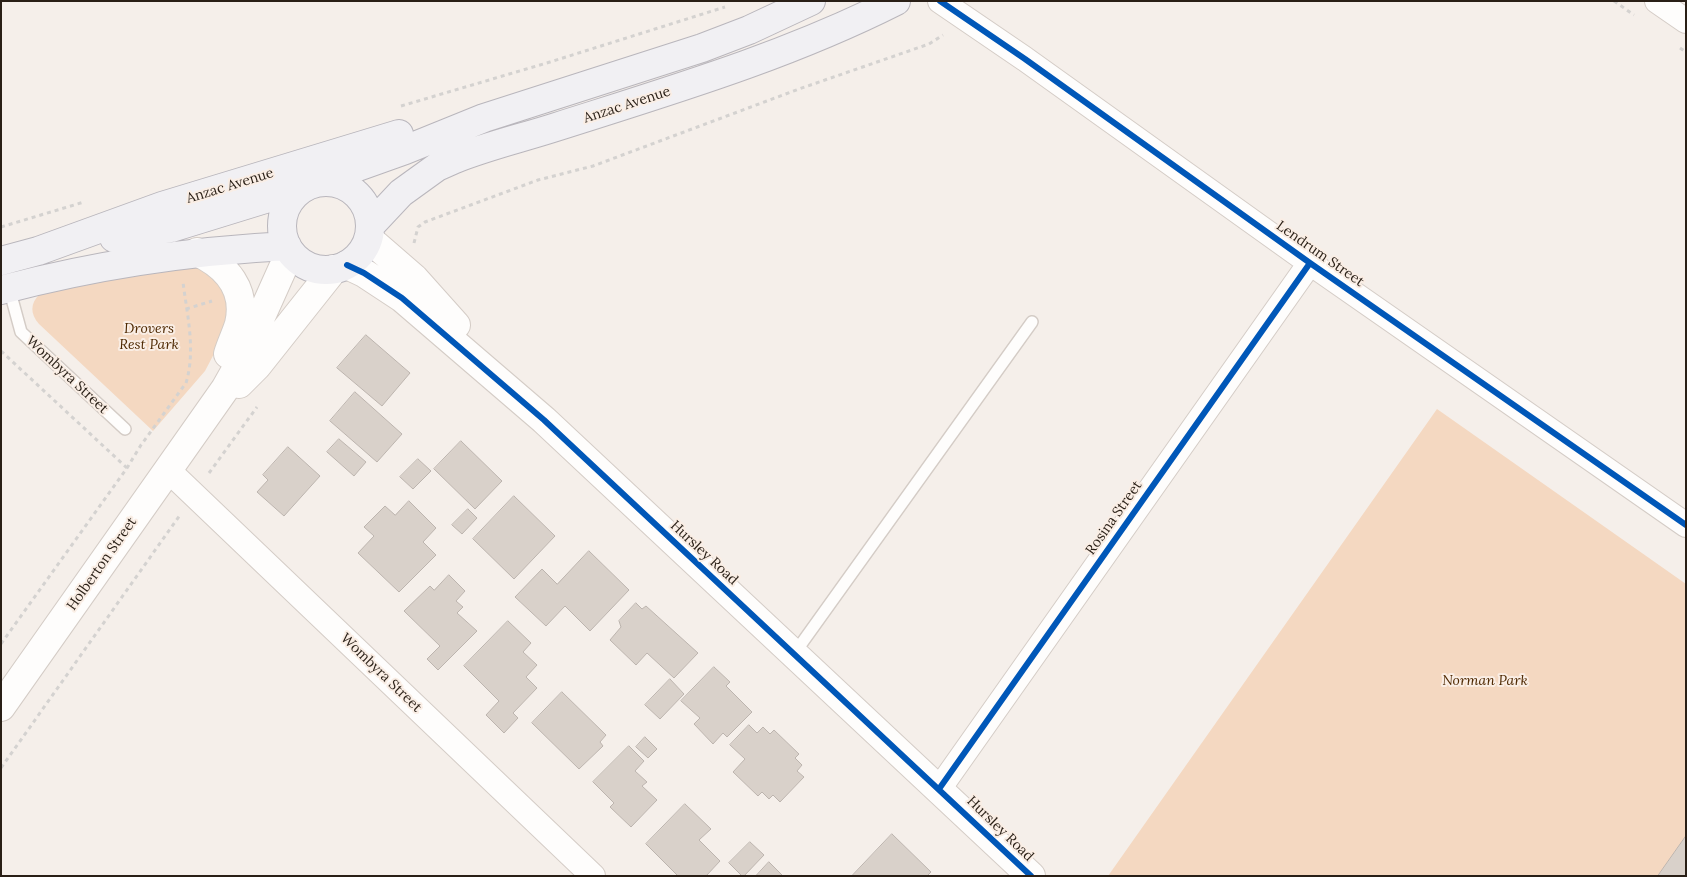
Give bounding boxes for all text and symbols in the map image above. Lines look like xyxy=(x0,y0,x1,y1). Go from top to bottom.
street label: Anzac Avenue xyxy=(581,83,673,127)
street label: Anzac Avenue xyxy=(184,165,276,207)
street label: Lendrum Street xyxy=(1273,218,1367,290)
park label: Drovers Rest Park xyxy=(119,321,179,354)
street label: Wombyra Street xyxy=(22,333,112,417)
street label: Rosina Street xyxy=(1082,478,1146,558)
street label: Holberton Street xyxy=(64,514,140,614)
street label: Hursley Road xyxy=(667,517,741,589)
street label: Wombyra Street xyxy=(337,630,425,716)
park label: Norman Park xyxy=(1442,673,1528,689)
street label: Hursley Road xyxy=(963,793,1037,865)

